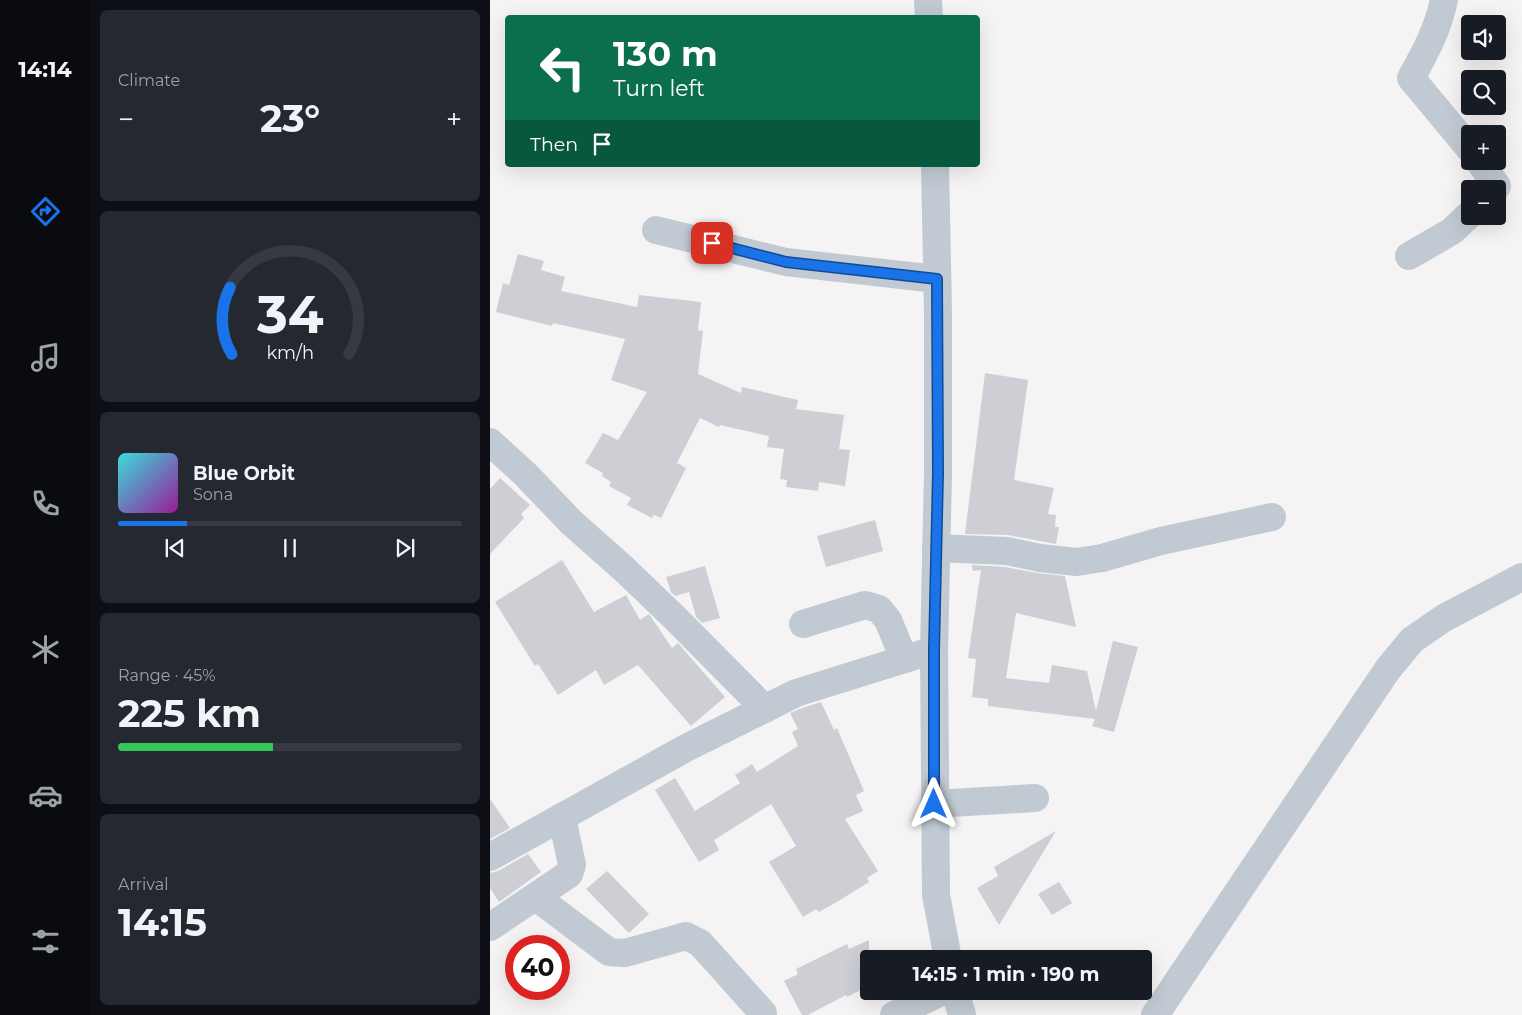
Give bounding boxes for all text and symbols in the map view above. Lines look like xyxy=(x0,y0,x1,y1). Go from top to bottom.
map controls xyxy=(1461,15,1506,225)
button: sound xyxy=(1461,15,1506,60)
text: 130 m xyxy=(613,32,718,75)
icon: left xyxy=(530,35,595,100)
text: 14:14 xyxy=(18,56,72,83)
button: search xyxy=(1461,70,1506,115)
text: Climate xyxy=(118,71,180,90)
text: Turn left xyxy=(613,75,705,102)
text: 23° xyxy=(260,95,320,142)
text: − xyxy=(118,102,134,136)
text: + xyxy=(446,102,462,136)
button: + xyxy=(1461,125,1506,170)
icon: arrive xyxy=(588,130,616,158)
text: Then xyxy=(530,133,578,156)
button: − xyxy=(1461,180,1506,225)
icon: directions xyxy=(28,194,63,229)
pin xyxy=(691,222,733,264)
icon: arrive xyxy=(698,229,726,257)
text: 34 xyxy=(256,283,323,346)
icon: music xyxy=(28,340,63,375)
text: km/h xyxy=(266,342,314,363)
text: Blue Orbit xyxy=(193,462,295,485)
text: Sona xyxy=(193,485,233,504)
icon: phone xyxy=(28,486,63,521)
icon: previous xyxy=(161,534,189,562)
icon: pause xyxy=(276,534,304,562)
icon: next xyxy=(391,534,419,562)
icon: climate xyxy=(28,632,63,667)
text: Range · 45% xyxy=(118,666,216,685)
text: 225 km xyxy=(118,690,261,737)
position arrow xyxy=(907,777,959,829)
icon: car xyxy=(28,778,63,813)
text: Arrival xyxy=(118,875,168,894)
text: 14:15 xyxy=(118,899,207,946)
icon: filters xyxy=(28,924,63,959)
speed limit sign: 40 xyxy=(505,935,570,1000)
text: 14:15 · 1 min · 190 m xyxy=(913,963,1099,986)

